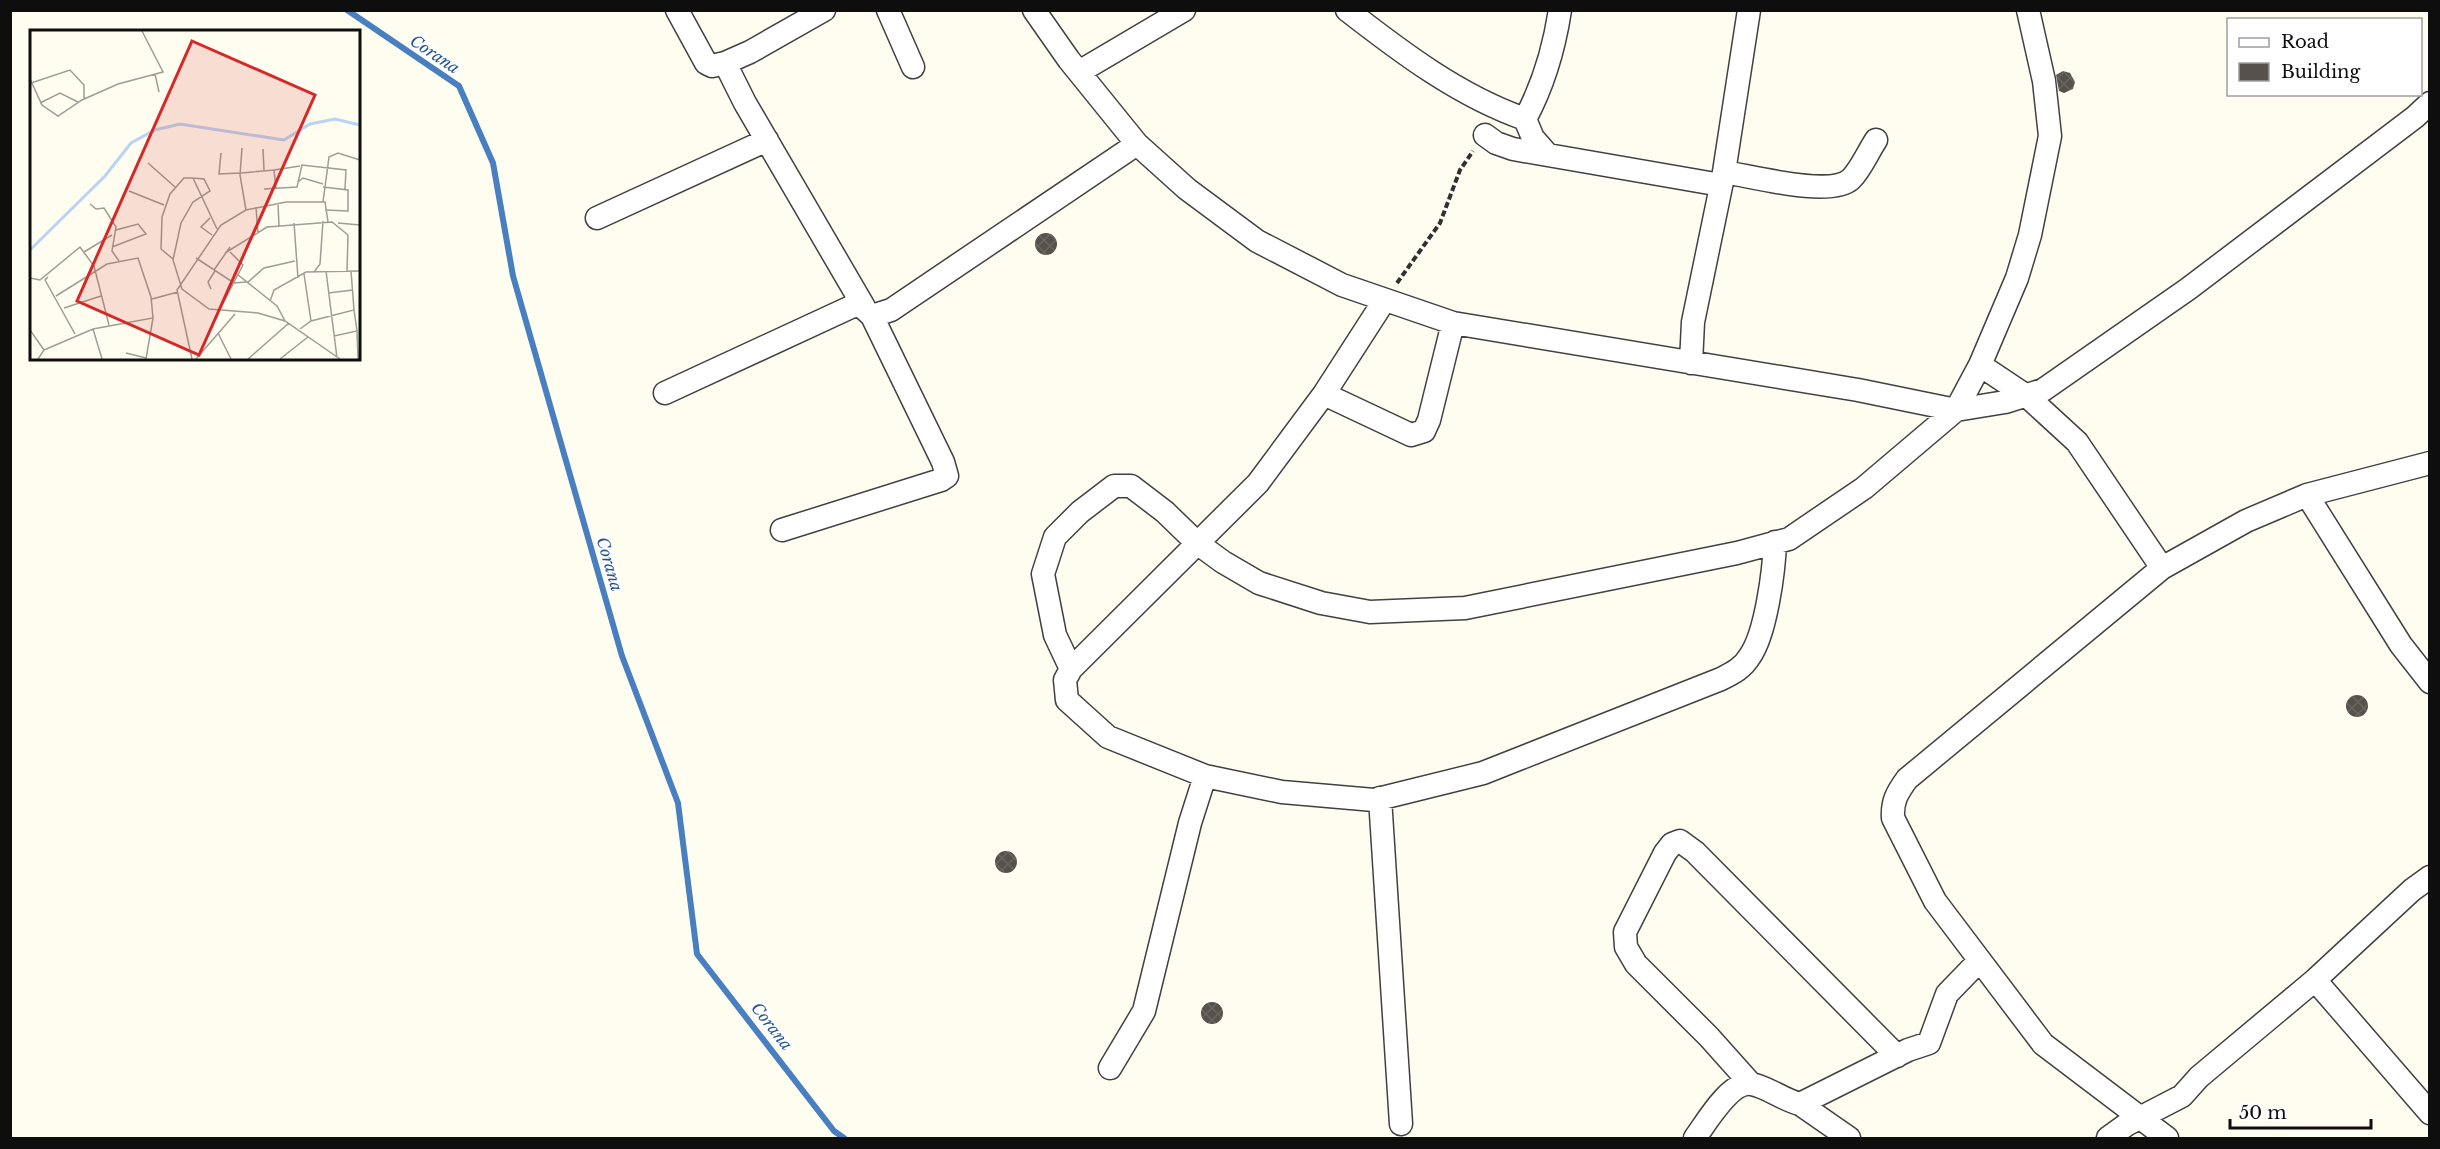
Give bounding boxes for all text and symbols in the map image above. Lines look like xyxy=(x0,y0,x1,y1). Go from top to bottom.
legend xyxy=(2227,18,2422,96)
inset map xyxy=(30,30,360,360)
water label: Corana xyxy=(406,30,464,78)
text: Road xyxy=(2281,31,2329,53)
text: Building xyxy=(2281,61,2360,83)
water label: Corana xyxy=(593,535,627,593)
water label: Corana xyxy=(747,998,797,1054)
scale bar xyxy=(2230,1092,2371,1130)
text: 50 m xyxy=(2239,1102,2287,1124)

